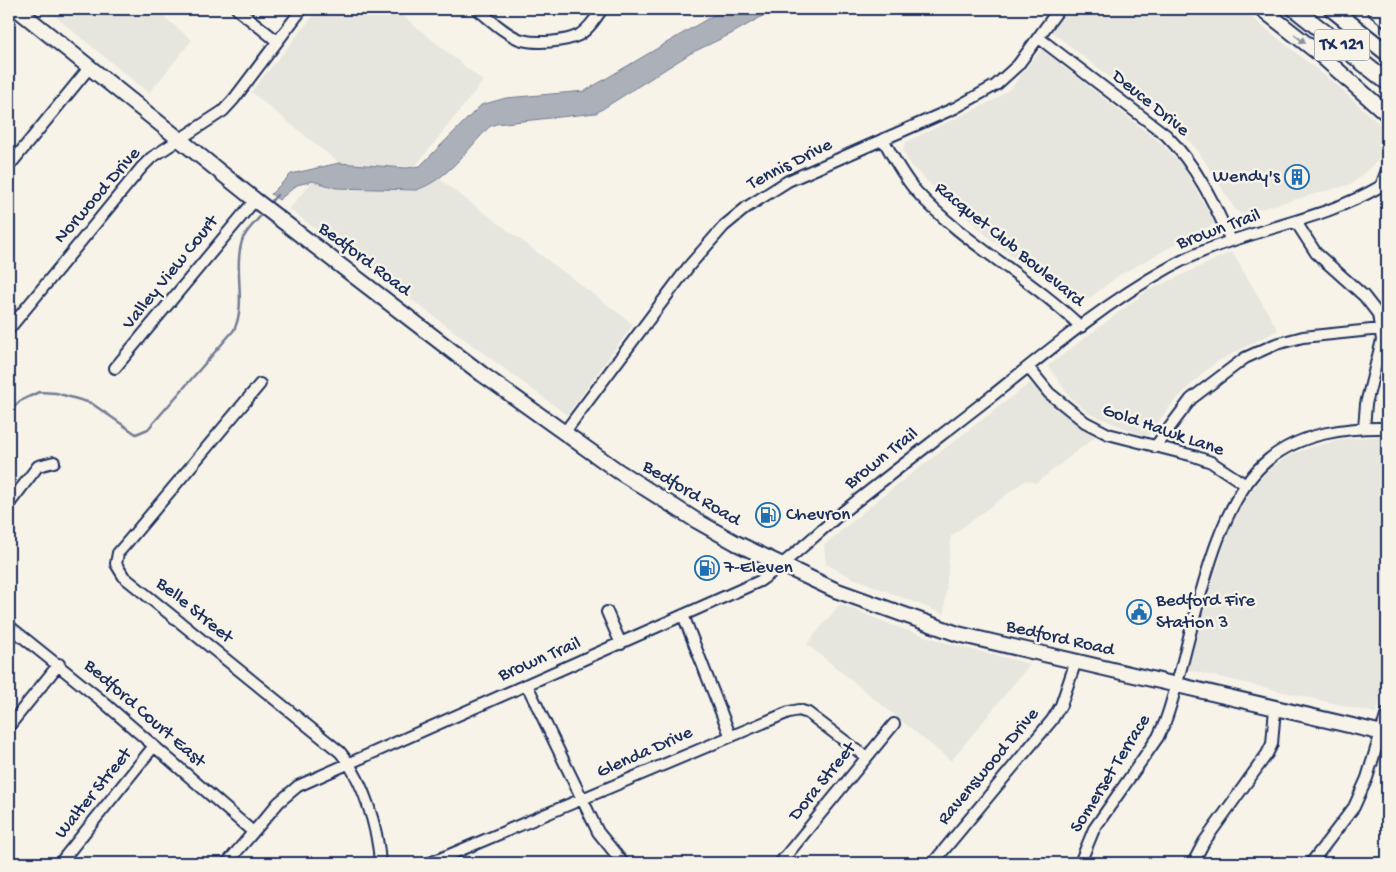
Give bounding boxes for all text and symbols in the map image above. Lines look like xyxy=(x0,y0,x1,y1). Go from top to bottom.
road number: TX 121 xyxy=(1314,30,1370,60)
one-way arrow xyxy=(1293,33,1306,44)
street label: Deuce Drive xyxy=(1105,64,1194,142)
street label: Tennis Drive xyxy=(743,134,836,197)
street label: Norwood Drive xyxy=(50,143,146,249)
building icon: Wendy's xyxy=(1284,164,1310,190)
place label: Wendy's xyxy=(1213,166,1281,189)
street label: Racquet Club Boulevard xyxy=(929,177,1090,314)
street label: Brown Trail xyxy=(1173,204,1264,256)
street label: Valley View Court xyxy=(117,209,226,336)
street label: Bedford Road xyxy=(312,217,416,303)
street label: Gold Hawk Lane xyxy=(1099,399,1227,463)
street label: Brown Trail xyxy=(840,423,924,496)
street label: Bedford Road xyxy=(637,455,746,533)
fuel station icon: Chevron xyxy=(755,502,781,528)
place label: Chevron xyxy=(786,504,850,527)
fuel station icon: 7-Eleven xyxy=(694,555,720,581)
place label: 7-Eleven xyxy=(723,557,793,580)
street label: Belle Street xyxy=(150,572,239,651)
place label: Bedford Fire Station 3 xyxy=(1155,590,1255,635)
public building icon: Bedford Fire Station 3 xyxy=(1126,599,1152,625)
street label: Bedford Road xyxy=(1003,615,1118,663)
street label: Brown Trail xyxy=(494,632,585,688)
street label: Bedford Court East xyxy=(78,654,211,775)
street label: Ravenswood Drive xyxy=(933,703,1045,830)
street label: Somerset Terrace xyxy=(1065,710,1157,837)
street label: Glenda Drive xyxy=(593,722,697,784)
street label: Dora Street xyxy=(783,736,863,828)
street label: Walter Street xyxy=(50,742,139,844)

